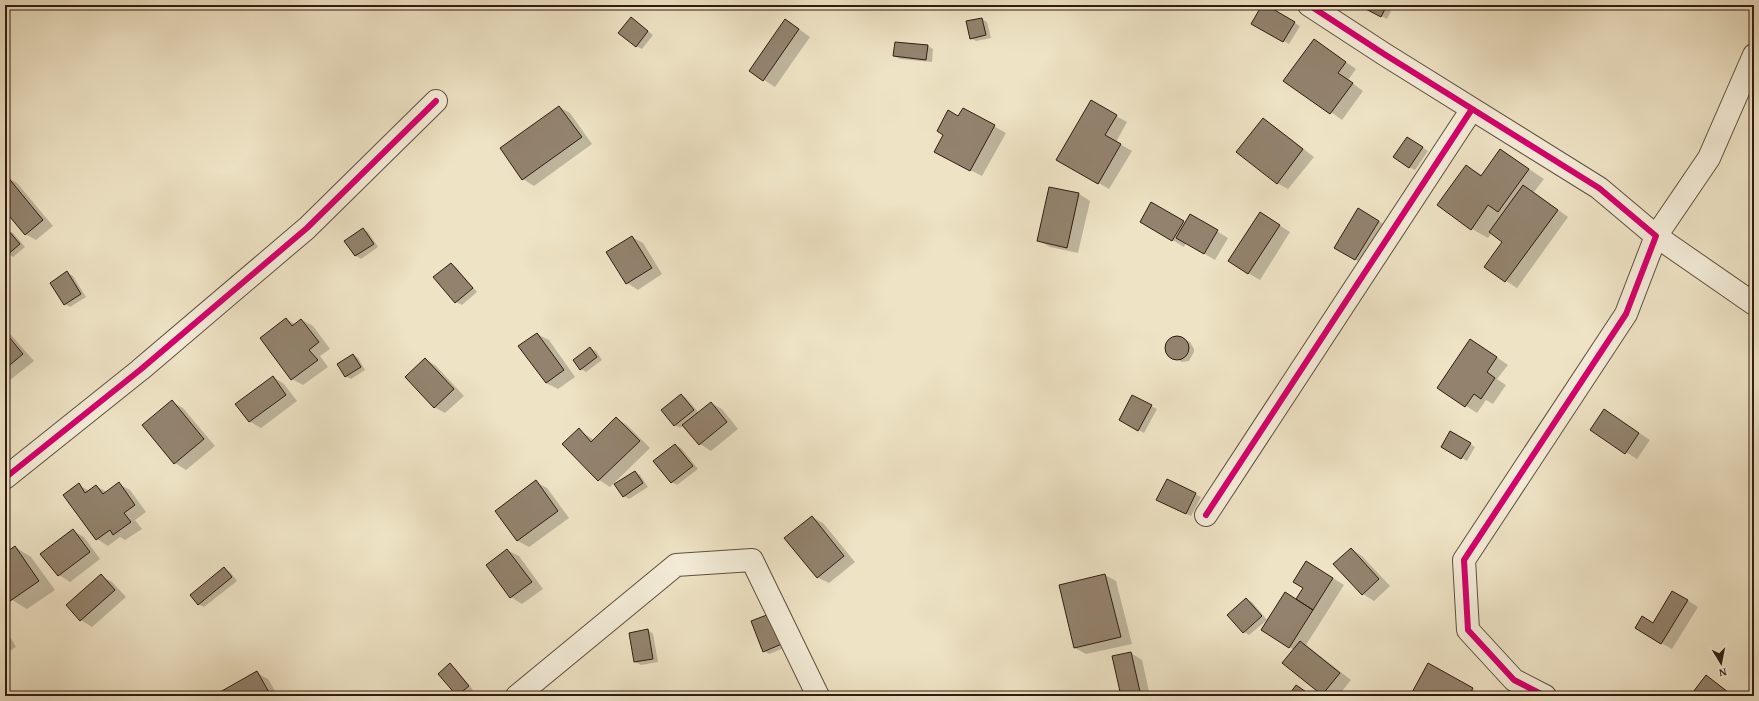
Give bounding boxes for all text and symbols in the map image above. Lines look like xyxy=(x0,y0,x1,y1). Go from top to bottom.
north arrow xyxy=(1701,643,1741,683)
text: N xyxy=(1717,664,1728,681)

